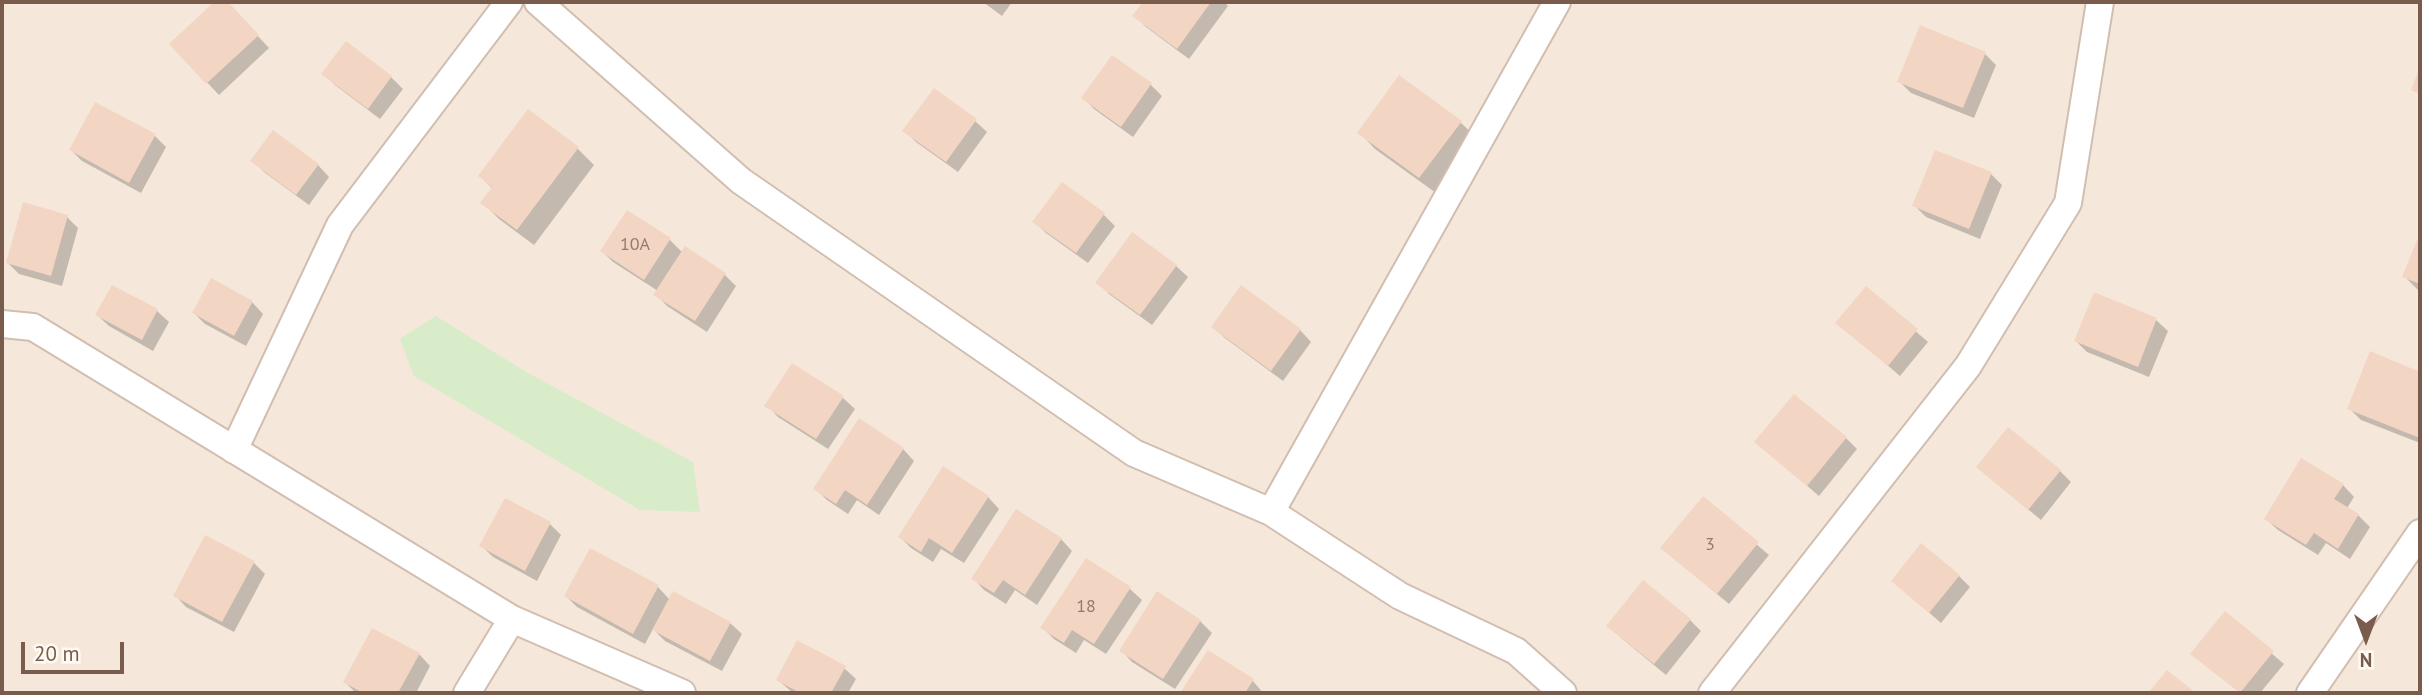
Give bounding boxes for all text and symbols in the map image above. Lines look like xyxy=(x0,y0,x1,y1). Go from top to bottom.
house number: 10А xyxy=(620,234,650,256)
house number: 3 xyxy=(1705,534,1715,556)
house number: 18 xyxy=(1076,596,1096,618)
north arrow xyxy=(2331,604,2401,674)
scale bar xyxy=(24,628,128,672)
text: 20 m xyxy=(34,640,80,667)
text: N xyxy=(2360,648,2372,672)

